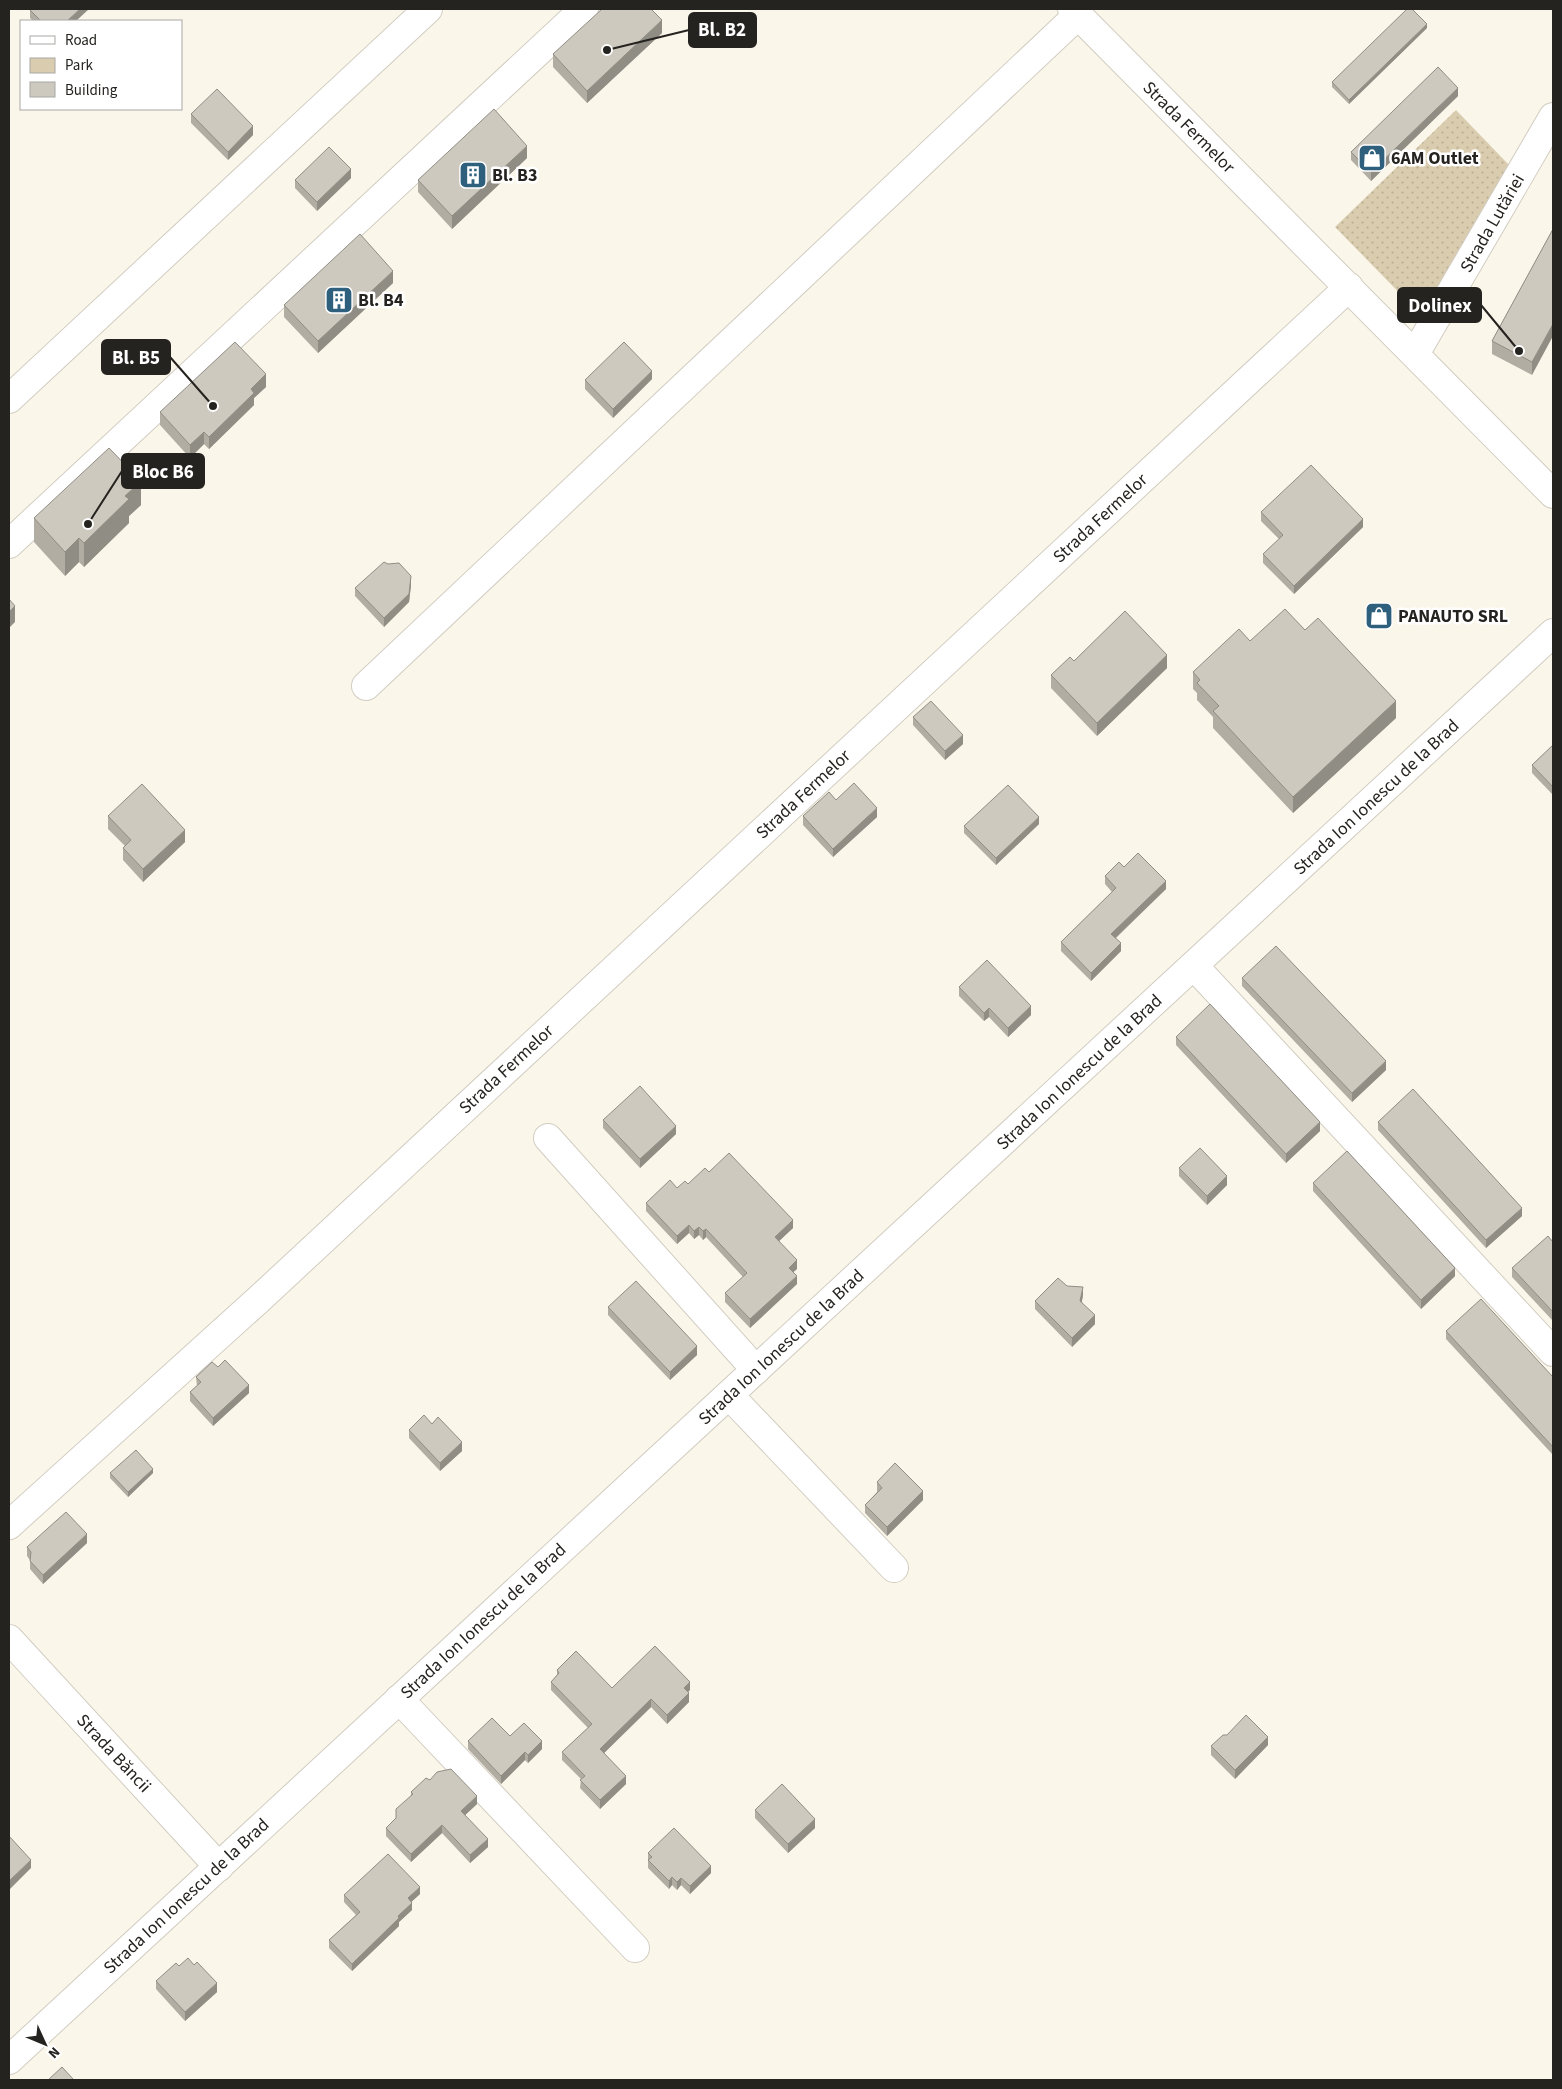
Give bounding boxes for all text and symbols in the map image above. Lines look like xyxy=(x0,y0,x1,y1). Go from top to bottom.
callout: Bl. B2 xyxy=(689,13,756,47)
text: Bl. B2 xyxy=(698,17,746,44)
legend xyxy=(20,20,182,110)
text: Road xyxy=(65,30,97,51)
text: Park xyxy=(65,55,94,76)
street label: Strada Fermelor xyxy=(1137,76,1241,180)
text: Building xyxy=(65,80,118,101)
shop icon: 6AM Outlet xyxy=(1357,143,1387,173)
place label: 6AM Outlet xyxy=(1391,146,1479,171)
building icon: Bl. B3 xyxy=(458,160,488,190)
place label: Bl. B3 xyxy=(492,163,537,188)
street label: Strada Lutăriei xyxy=(1454,169,1531,277)
building icon: Bl. B4 xyxy=(324,285,354,315)
place label: Bl. B4 xyxy=(358,288,404,313)
callout: Dolinex xyxy=(1398,288,1481,322)
text: Dolinex xyxy=(1408,293,1472,320)
callout: Bl. B5 xyxy=(102,340,170,374)
text: Bl. B5 xyxy=(112,345,160,372)
callout: Bloc B6 xyxy=(122,454,204,488)
text: Bloc B6 xyxy=(132,459,194,486)
street label: Strada Fermelor xyxy=(1048,467,1154,569)
shop icon: PANAUTO SRL xyxy=(1364,601,1394,631)
place label: PANAUTO SRL xyxy=(1398,604,1508,629)
street label: Strada Ion Ionescu de la Brad xyxy=(1288,714,1465,881)
street label: Strada Fermelor xyxy=(751,743,857,845)
street label: Strada Ion Ionescu de la Brad xyxy=(991,989,1168,1156)
street label: Strada Fermelor xyxy=(454,1018,560,1120)
street label: Strada Ion Ionescu de la Brad xyxy=(693,1264,870,1431)
street label: Strada Ion Ionescu de la Brad xyxy=(395,1538,572,1705)
street label: Strada Băncii xyxy=(71,1708,157,1798)
street label: Strada Ion Ionescu de la Brad xyxy=(98,1813,275,1980)
north arrow xyxy=(20,2019,70,2069)
text: N xyxy=(43,2042,64,2063)

